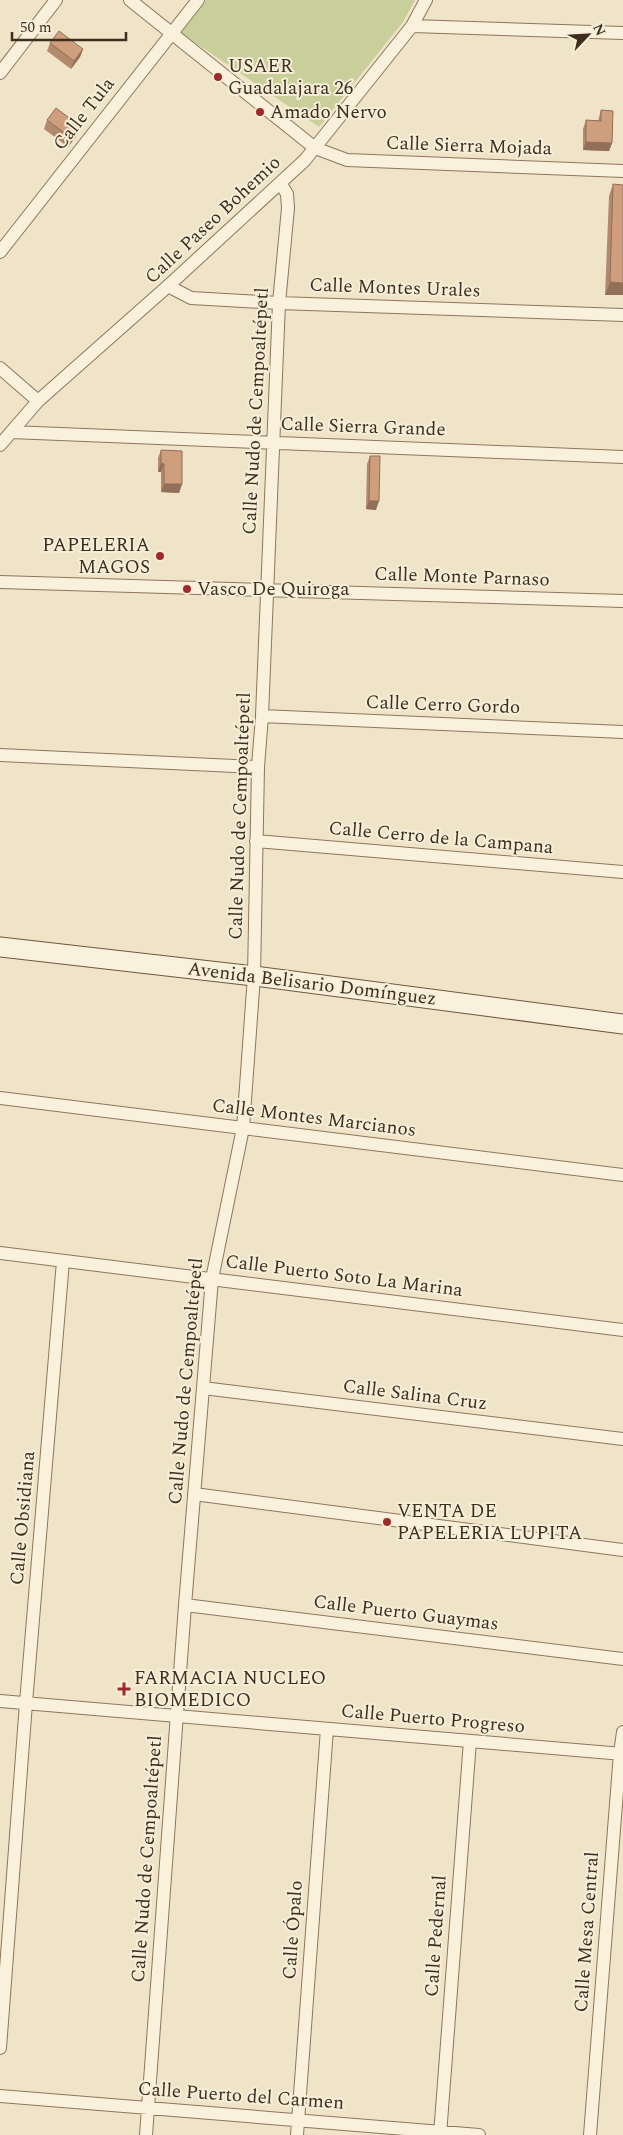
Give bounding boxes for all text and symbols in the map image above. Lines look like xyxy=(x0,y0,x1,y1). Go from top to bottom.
scale bar xyxy=(12,10,126,42)
north arrow xyxy=(563,10,613,60)
text: 50 m xyxy=(20,16,52,39)
text: N xyxy=(587,20,611,39)
place label: USAER Guadalajara 26 xyxy=(228,52,353,103)
street label: Calle Tula xyxy=(46,71,122,157)
marker: USAER Guadalajara 26 xyxy=(212,71,224,83)
place label: Amado Nervo xyxy=(270,98,387,127)
marker: Amado Nervo xyxy=(254,106,266,118)
street label: Calle Sierra Mojada xyxy=(385,129,553,163)
street label: Calle Paseo Bohemio xyxy=(138,149,288,291)
street label: Calle Montes Urales xyxy=(309,271,481,305)
street label: Calle Nudo de Cempoaltépetl xyxy=(235,287,277,535)
street label: Calle Sierra Grande xyxy=(280,410,446,444)
place label: PAPELERIA MAGOS xyxy=(42,531,150,582)
marker: PAPELERIA MAGOS xyxy=(154,550,166,562)
street label: Calle Monte Parnaso xyxy=(374,559,550,595)
place label: Vasco De Quiroga xyxy=(197,575,350,604)
marker: Vasco De Quiroga xyxy=(181,583,193,595)
street label: Calle Cerro Gordo xyxy=(365,688,521,722)
street label: Calle Nudo de Cempoaltépetl xyxy=(221,692,259,940)
street label: Calle Cerro de la Campana xyxy=(328,814,555,862)
street label: Avenida Belisario Domínguez xyxy=(186,954,438,1014)
street label: Calle Montes Marcianos xyxy=(210,1091,418,1145)
street label: Calle Puerto Soto La Marina xyxy=(224,1247,465,1305)
street label: Calle Nudo de Cempoaltépetl xyxy=(161,1256,211,1506)
street label: Calle Salina Cruz xyxy=(341,1372,489,1418)
street label: Calle Obsidiana xyxy=(3,1449,43,1586)
place label: VENTA DE PAPELERIA LUPITA xyxy=(397,1497,582,1548)
marker: VENTA DE PAPELERIA LUPITA xyxy=(381,1516,393,1528)
street label: Calle Puerto Guaymas xyxy=(312,1587,500,1639)
place label: FARMACIA NUCLEO BIOMEDICO xyxy=(134,1664,326,1715)
marker: FARMACIA NUCLEO BIOMEDICO xyxy=(118,1683,130,1695)
street label: Calle Puerto Progreso xyxy=(340,1697,526,1741)
street label: Calle Nudo de Cempoaltépetl xyxy=(124,1734,170,1984)
street label: Calle Mesa Central xyxy=(567,1851,607,2013)
street label: Calle Pedernal xyxy=(417,1874,455,1998)
street label: Calle Ópalo xyxy=(275,1879,311,1981)
street label: Calle Puerto del Carmen xyxy=(137,2074,345,2118)

